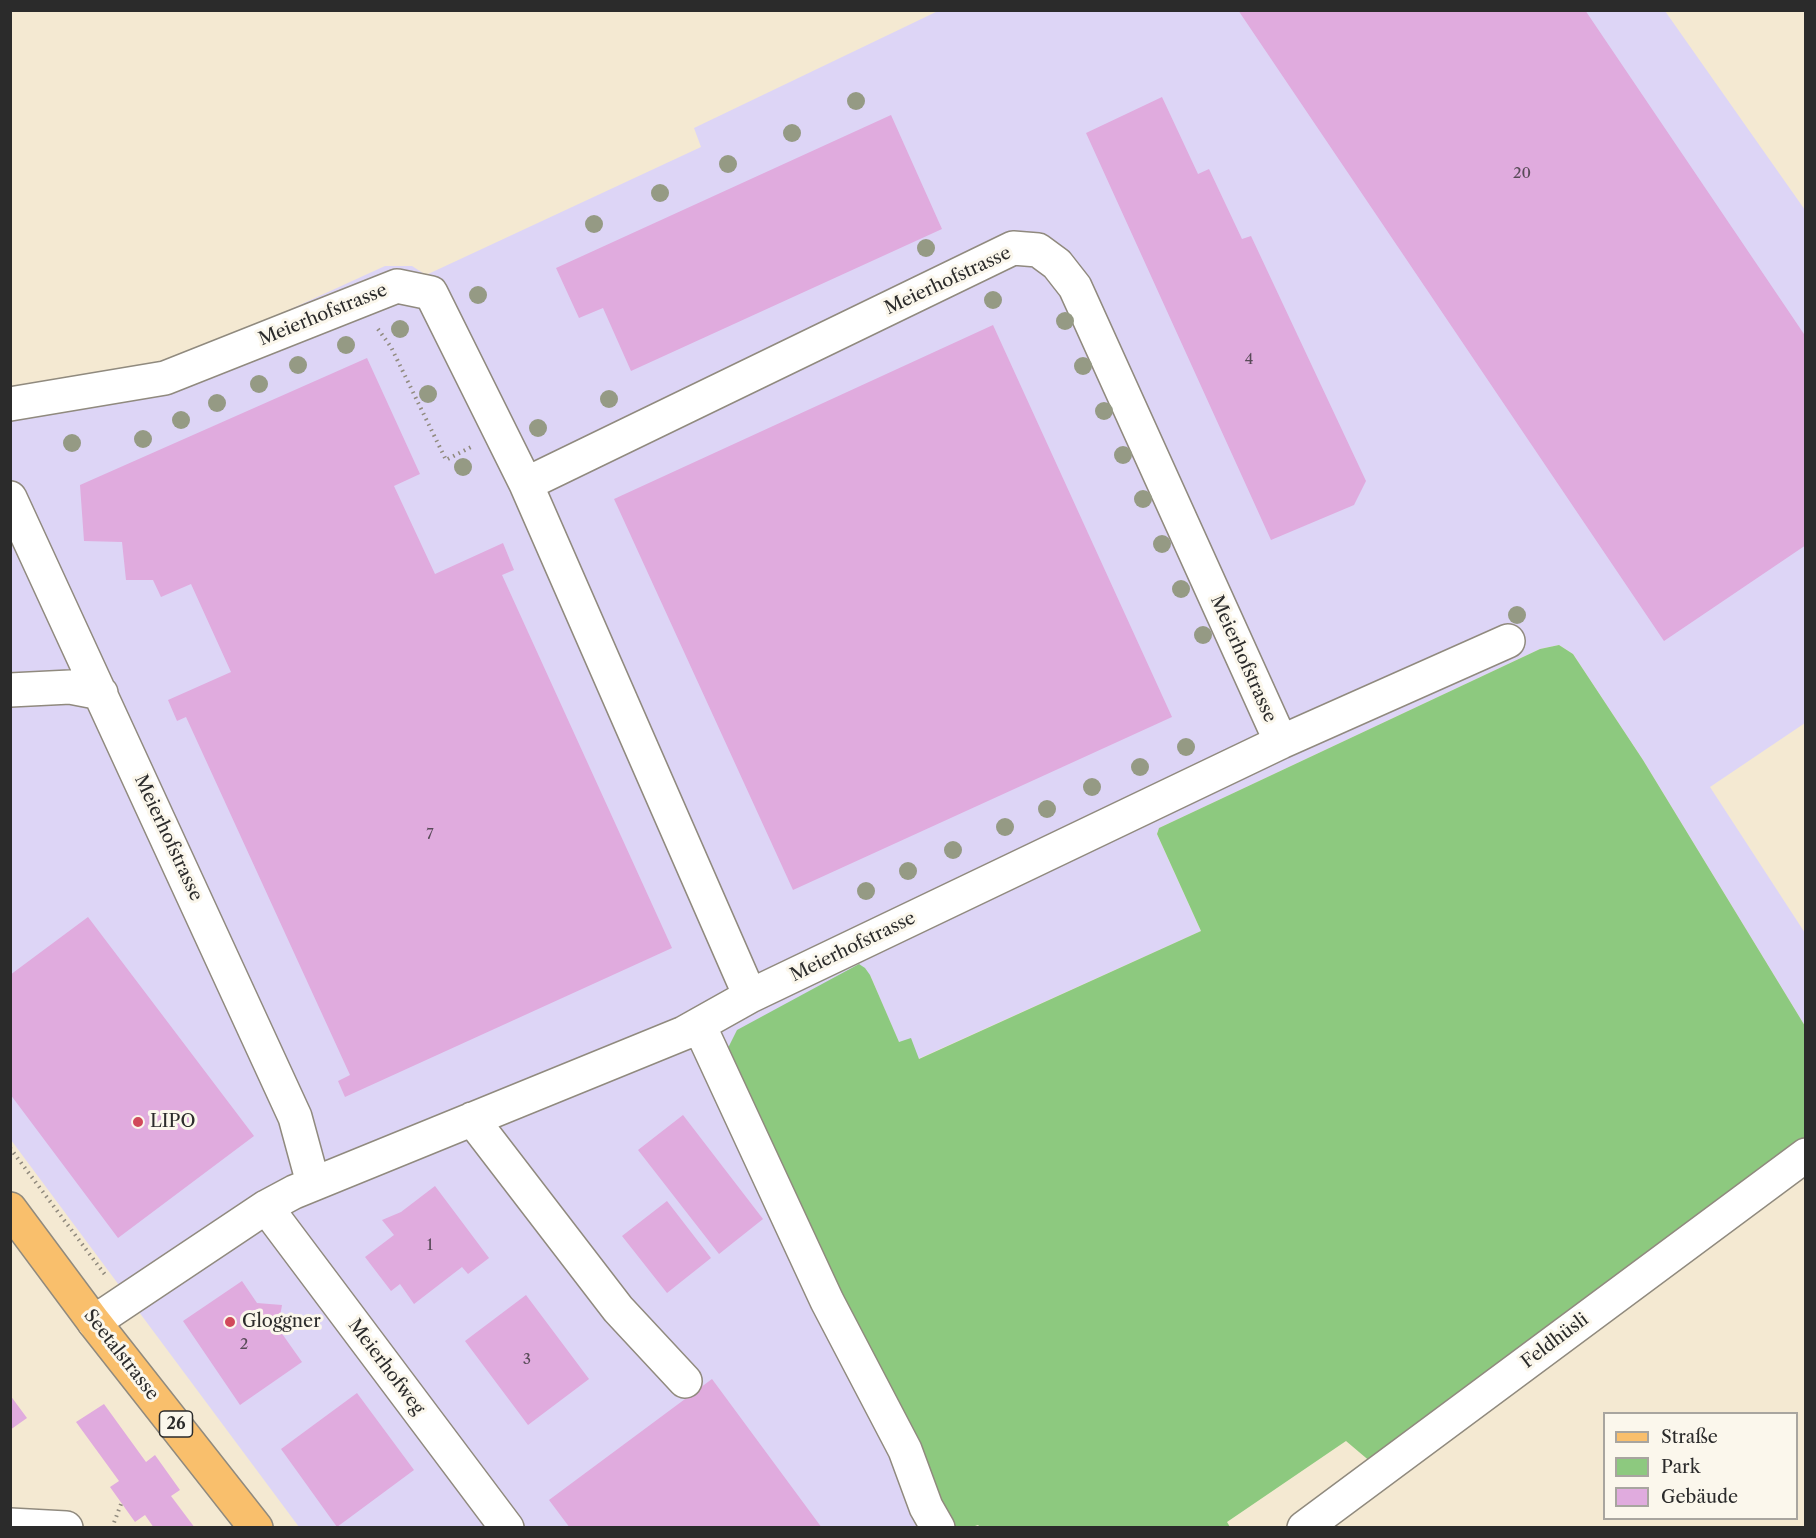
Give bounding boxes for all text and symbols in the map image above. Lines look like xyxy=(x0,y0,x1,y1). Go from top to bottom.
house number: 20 xyxy=(1513,165,1531,183)
street label: Meierhofstrasse xyxy=(882,242,1014,320)
street label: Meierhofstrasse xyxy=(256,279,390,351)
house number: 4 xyxy=(1245,351,1253,369)
street label: Meierhofstrasse xyxy=(1205,592,1281,726)
street label: Meierhofstrasse xyxy=(129,772,207,904)
house number: 7 xyxy=(426,826,434,844)
street label: Meierhofstrasse xyxy=(787,907,919,987)
place label: LIPO xyxy=(150,1111,195,1133)
marker: LIPO xyxy=(131,1115,145,1129)
house number: 1 xyxy=(427,1237,433,1255)
street label: Seetalstrasse xyxy=(79,1305,163,1405)
street label: Feldhüsli xyxy=(1517,1309,1593,1373)
place label: Gloggner xyxy=(242,1311,321,1333)
marker: Gloggner xyxy=(223,1315,237,1329)
street label: Meierhofweg xyxy=(343,1315,429,1419)
house number: 2 xyxy=(240,1336,248,1354)
house number: 3 xyxy=(523,1351,531,1369)
road number: 26 xyxy=(160,1411,192,1437)
legend xyxy=(1603,1412,1798,1520)
text: Straße xyxy=(1661,1426,1718,1448)
text: Park xyxy=(1661,1456,1700,1478)
text: Gebäude xyxy=(1661,1486,1738,1508)

